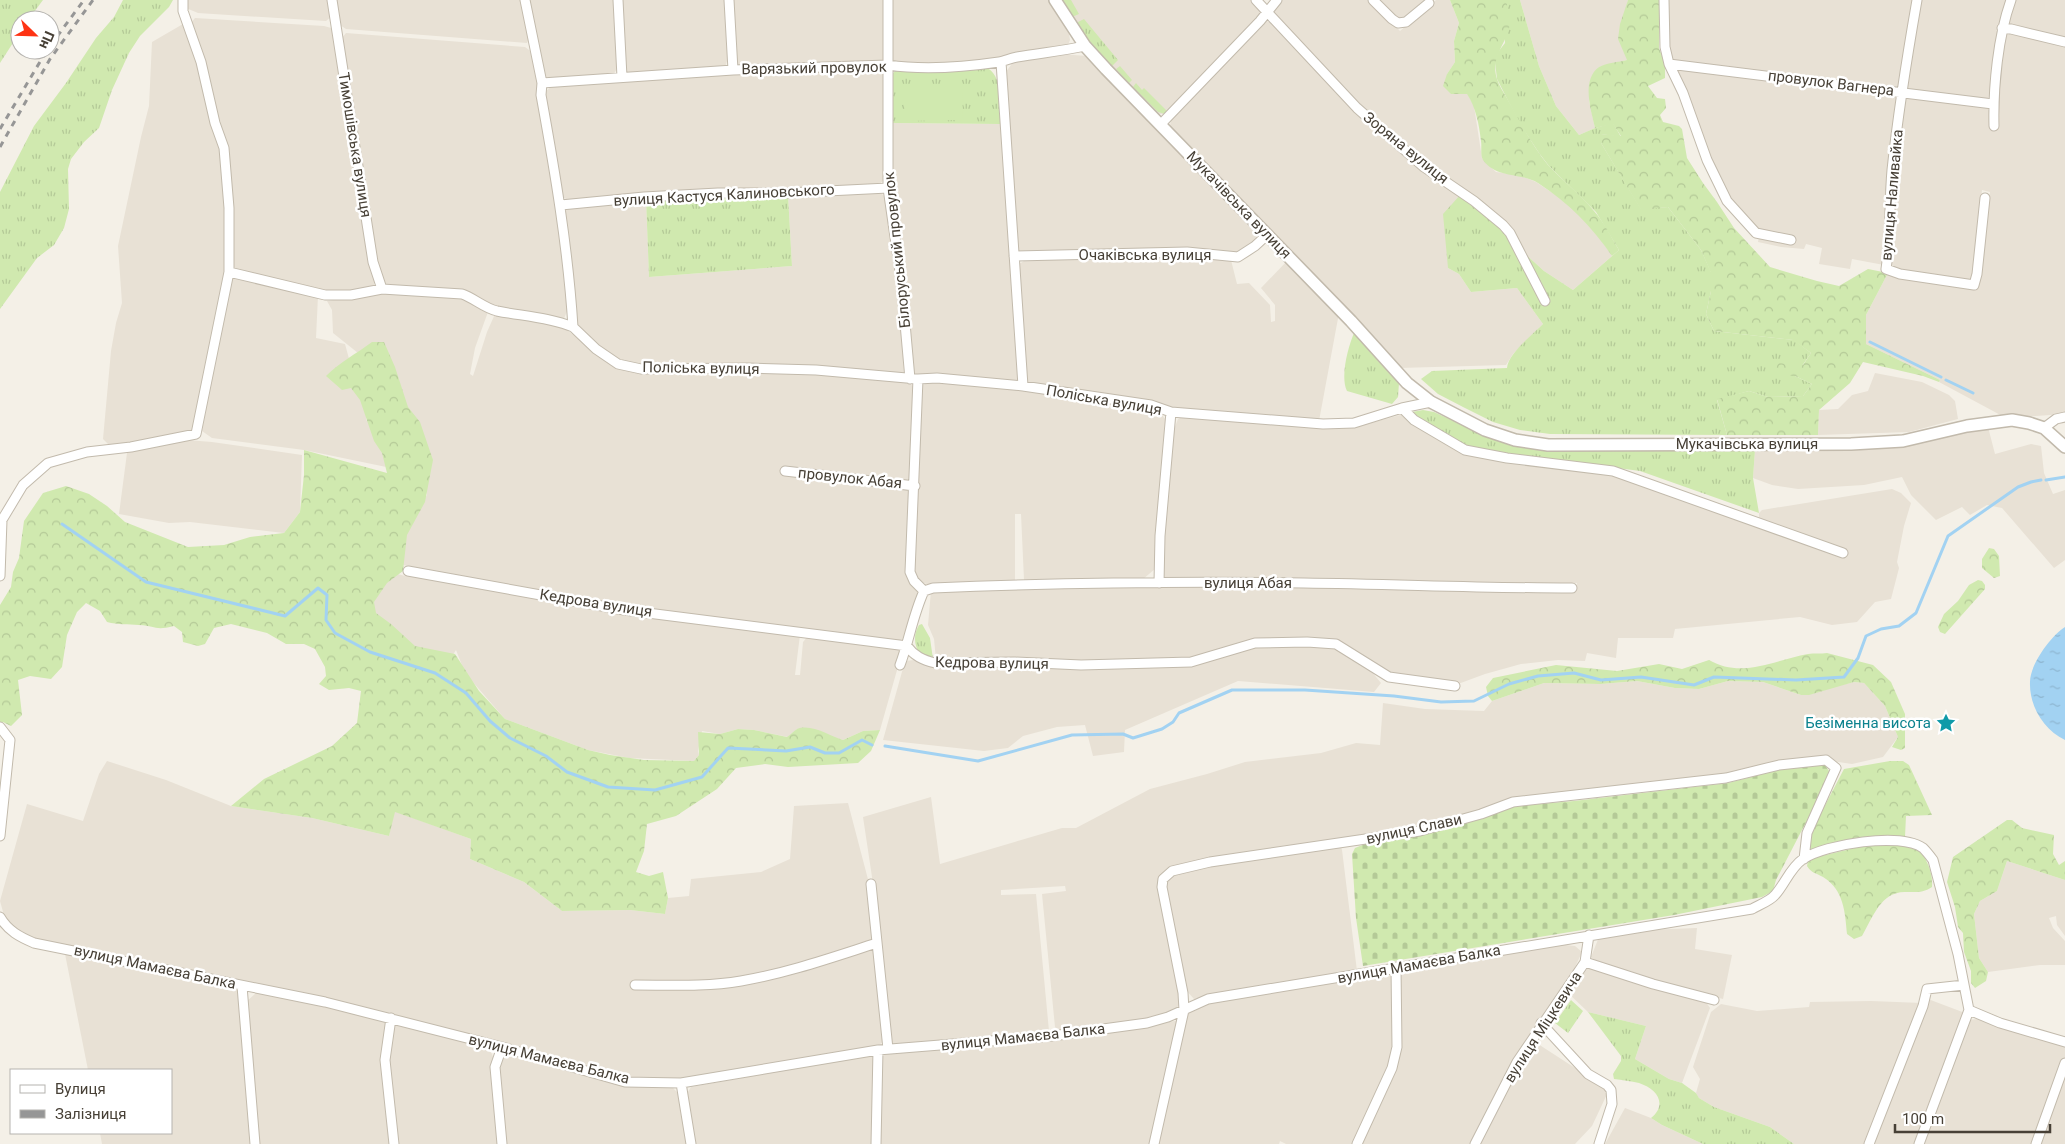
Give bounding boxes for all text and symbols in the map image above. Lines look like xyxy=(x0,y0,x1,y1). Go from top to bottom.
north arrow xyxy=(10,10,60,60)
text: Пн xyxy=(36,29,58,51)
street label: Варязький провулок xyxy=(741,58,887,78)
street label: провулок Вагнера xyxy=(1767,66,1895,100)
street label: Тимошівська вулиця xyxy=(335,71,375,219)
street label: Зоряна вулиця xyxy=(1360,108,1452,188)
street label: вулиця Наливайка xyxy=(1877,129,1907,261)
street label: Мукачівська вулиця xyxy=(1183,147,1295,263)
street label: Білоруський провулок xyxy=(880,171,914,329)
street label: вулиця Кастуся Калиновського xyxy=(613,180,835,210)
street label: Очаківська вулиця xyxy=(1079,246,1211,264)
street label: Поліська вулиця xyxy=(642,358,760,378)
street label: Поліська вулиця xyxy=(1045,381,1163,419)
street label: Мукачівська вулиця xyxy=(1676,435,1818,453)
street label: провулок Абая xyxy=(797,464,903,492)
street label: вулиця Абая xyxy=(1204,574,1292,592)
street label: Кедрова вулиця xyxy=(538,585,654,621)
street label: Кедрова вулиця xyxy=(935,653,1049,673)
place icon: Безіменна висота xyxy=(1935,712,1957,734)
place label: Безіменна висота xyxy=(1805,714,1931,732)
street label: вулиця Слави xyxy=(1364,810,1464,848)
street label: вулиця Мамаєва Балка xyxy=(72,941,238,993)
street label: вулиця Мамаєва Балка xyxy=(1336,941,1502,987)
street label: вулиця Міцкевича xyxy=(1500,968,1586,1086)
street label: вулиця Мамаєва Балка xyxy=(940,1019,1106,1055)
street label: вулиця Мамаєва Балка xyxy=(467,1030,631,1088)
legend xyxy=(10,1069,172,1134)
text: Вулиця xyxy=(55,1080,106,1098)
scale bar xyxy=(1895,1102,2050,1134)
text: Залізниця xyxy=(55,1105,127,1123)
text: 100 m xyxy=(1902,1110,1944,1128)

